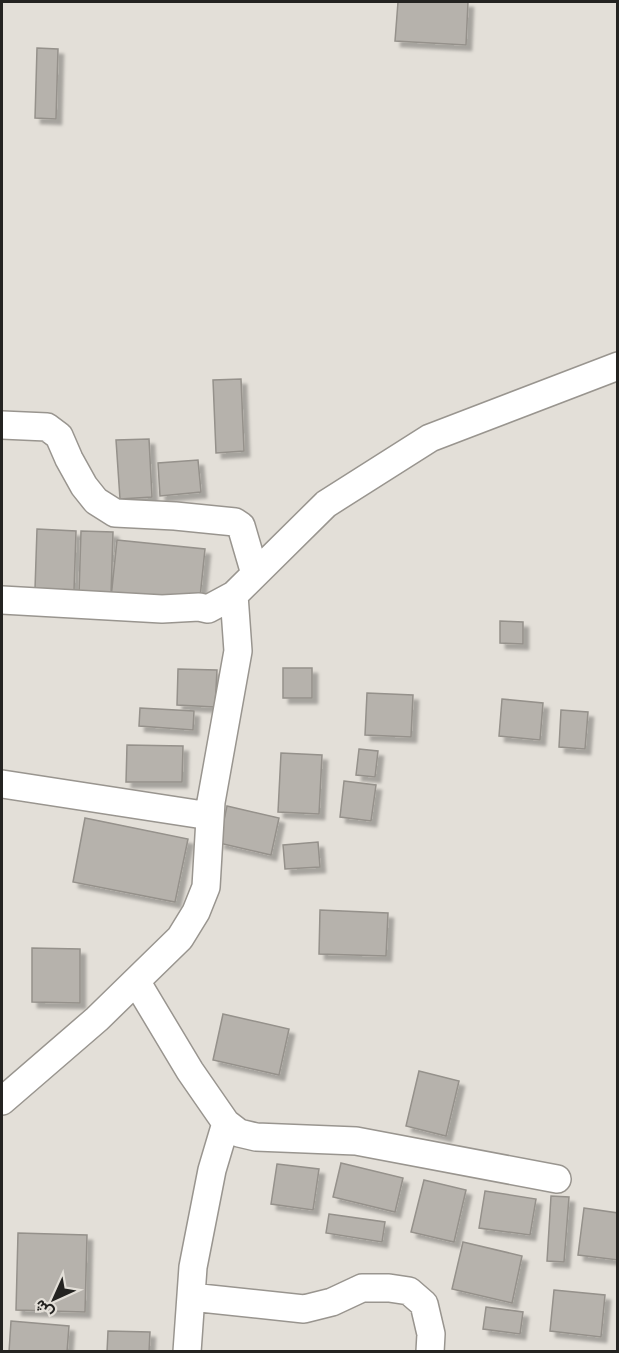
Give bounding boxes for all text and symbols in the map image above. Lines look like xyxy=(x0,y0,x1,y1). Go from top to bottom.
north arrow xyxy=(24,1269,84,1329)
text: ش xyxy=(30,1296,57,1323)

